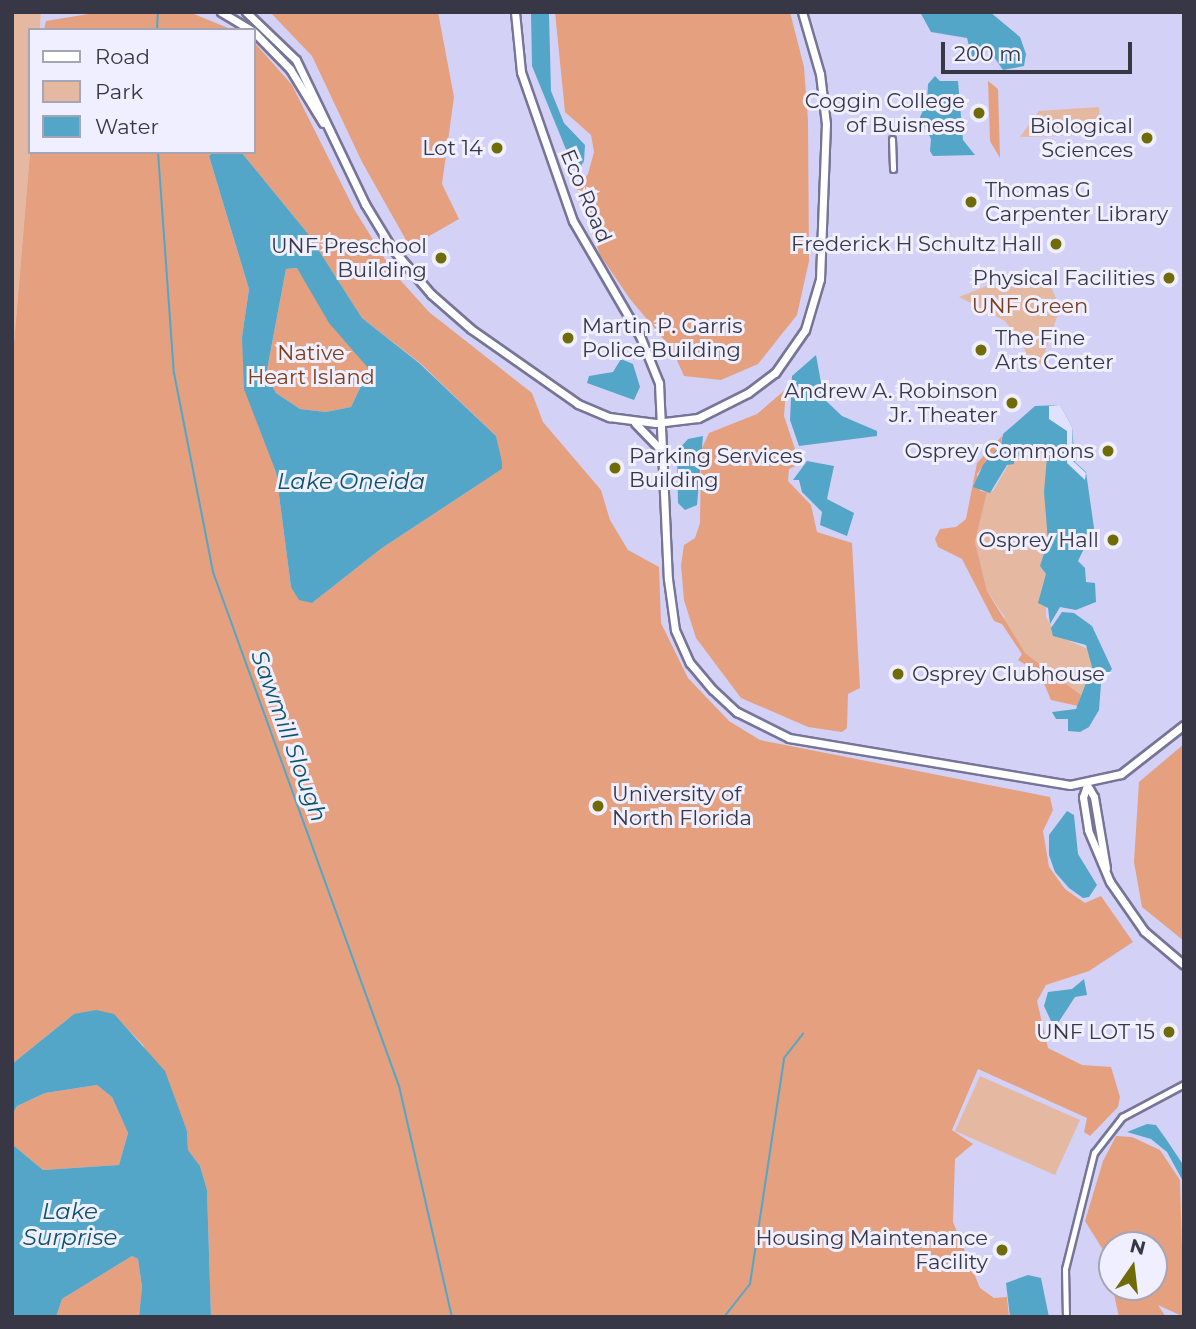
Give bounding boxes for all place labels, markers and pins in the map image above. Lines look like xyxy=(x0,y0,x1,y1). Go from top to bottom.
place label: Coggin College of Buisness xyxy=(805,88,965,138)
marker: Coggin College of Buisness xyxy=(971,105,987,121)
place label: Biological Sciences xyxy=(1030,113,1133,163)
marker: Biological Sciences xyxy=(1139,130,1155,146)
place label: Lot 14 xyxy=(422,135,483,161)
marker: Lot 14 xyxy=(489,140,505,156)
place label: Thomas G Carpenter Library xyxy=(985,177,1168,227)
marker: Thomas G Carpenter Library xyxy=(963,194,979,210)
place label: Frederick H Schultz Hall xyxy=(791,231,1042,257)
place label: UNF Preschool Building xyxy=(271,233,427,283)
marker: Frederick H Schultz Hall xyxy=(1048,236,1064,252)
marker: UNF Preschool Building xyxy=(433,250,449,266)
place label: Physical Facilities xyxy=(973,265,1155,291)
marker: Physical Facilities xyxy=(1161,270,1177,286)
place label: Martin P. Garris Police Building xyxy=(582,313,743,363)
place label: The Fine Arts Center xyxy=(995,325,1114,375)
marker: Martin P. Garris Police Building xyxy=(560,330,576,346)
marker: The Fine Arts Center xyxy=(973,342,989,358)
place label: Andrew A. Robinson Jr. Theater xyxy=(784,378,998,428)
marker: Andrew A. Robinson Jr. Theater xyxy=(1004,395,1020,411)
place label: Osprey Commons xyxy=(905,438,1094,464)
place label: Parking Services Building xyxy=(629,443,803,493)
marker: Osprey Commons xyxy=(1100,443,1116,459)
marker: Parking Services Building xyxy=(607,460,623,476)
place label: Osprey Hall xyxy=(979,527,1099,553)
marker: Osprey Hall xyxy=(1105,532,1121,548)
place label: Osprey Clubhouse xyxy=(912,661,1105,687)
marker: Osprey Clubhouse xyxy=(890,666,906,682)
place label: University of North Florida xyxy=(612,781,752,831)
marker: University of North Florida xyxy=(590,798,606,814)
place label: UNF LOT 15 xyxy=(1036,1019,1155,1045)
marker: UNF LOT 15 xyxy=(1161,1024,1177,1040)
place label: Housing Maintenance Facility xyxy=(755,1225,988,1275)
marker: Housing Maintenance Facility xyxy=(994,1242,1010,1258)

